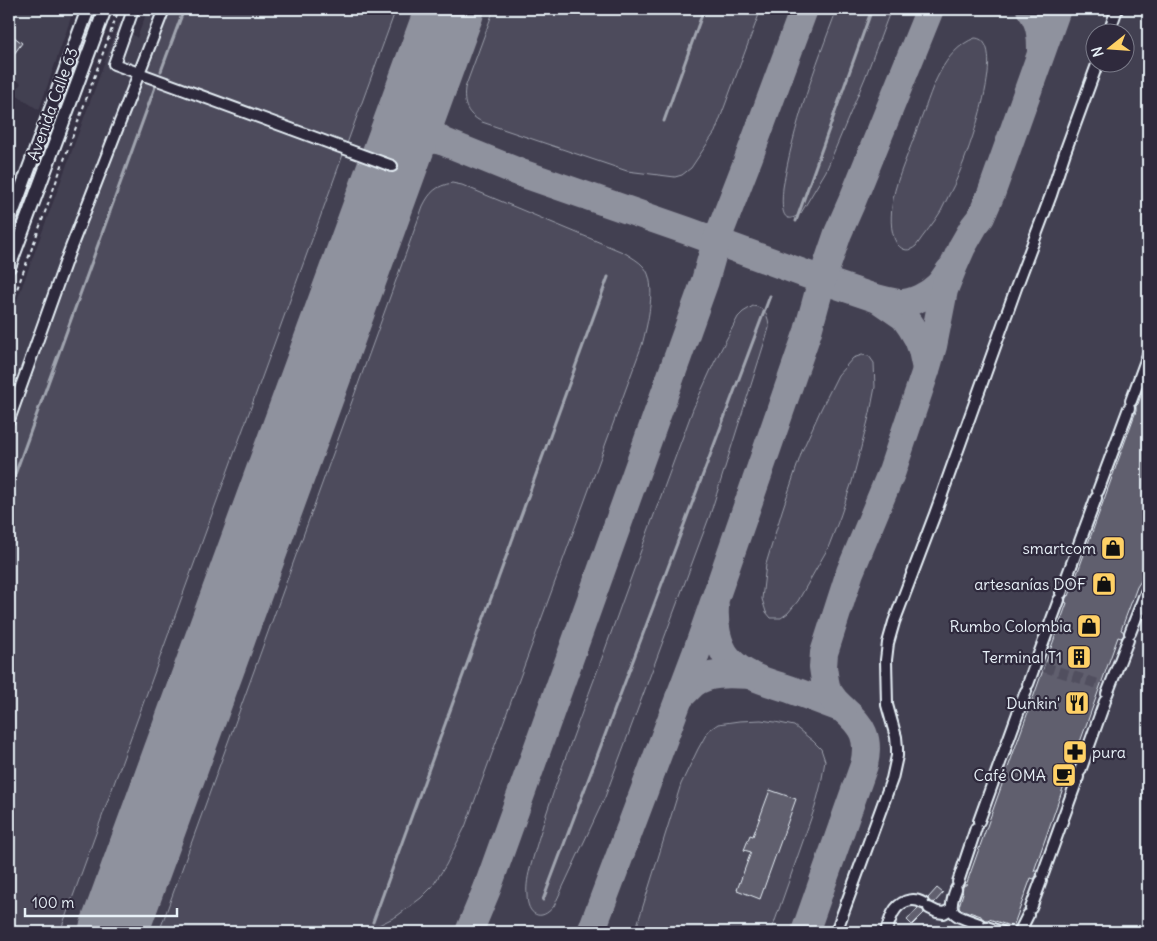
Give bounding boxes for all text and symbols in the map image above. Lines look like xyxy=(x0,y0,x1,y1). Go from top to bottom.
north arrow xyxy=(1084,22,1134,72)
street label: Avenida Calle 63 xyxy=(22,45,82,163)
text: N xyxy=(1088,45,1108,59)
shop icon: smartcom xyxy=(1100,535,1126,561)
place label: smartcom xyxy=(1023,538,1096,558)
shop icon: artesanías DOF xyxy=(1091,571,1117,597)
place label: artesanías DOF xyxy=(974,574,1086,594)
shop icon: Rumbo Colombia xyxy=(1076,613,1102,639)
place label: Rumbo Colombia xyxy=(949,616,1072,636)
building icon: Terminal T1 xyxy=(1066,644,1092,670)
place label: Terminal T1 xyxy=(982,647,1062,667)
restaurant icon: Dunkin' xyxy=(1064,690,1090,716)
place label: Dunkin' xyxy=(1006,693,1060,713)
pharmacy icon: pura xyxy=(1062,739,1088,765)
place label: pura xyxy=(1092,742,1126,762)
cafe icon: Café OMA xyxy=(1051,762,1077,788)
place label: Café OMA xyxy=(974,765,1046,785)
scale bar xyxy=(25,886,178,918)
text: 100 m xyxy=(32,893,74,912)

